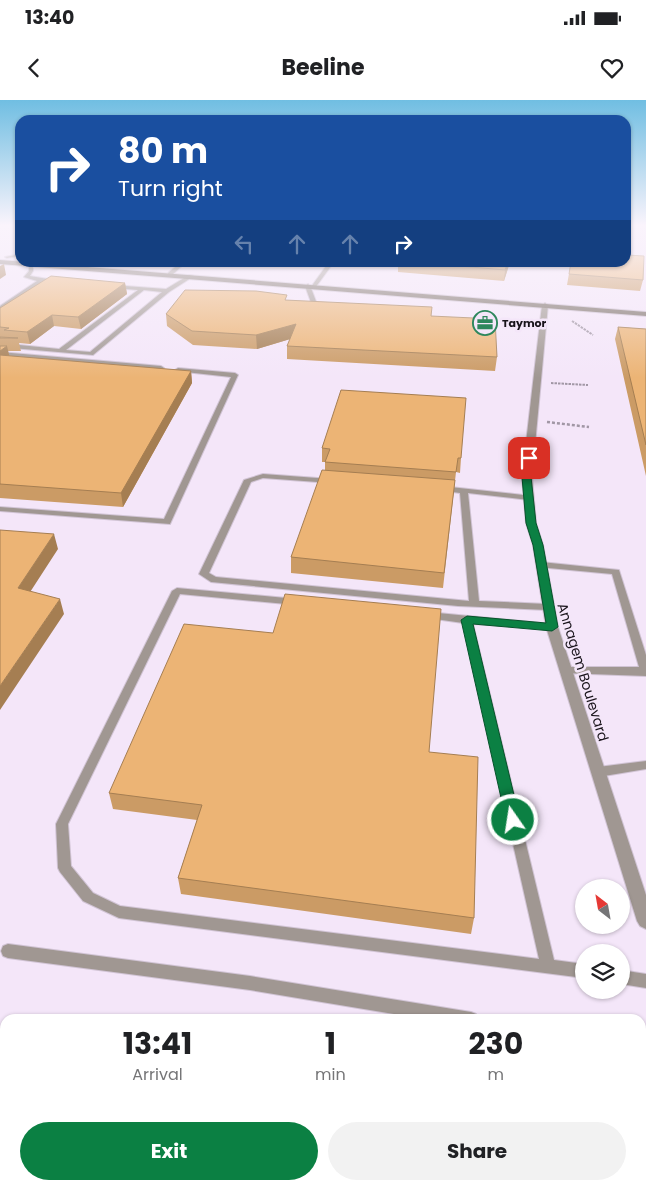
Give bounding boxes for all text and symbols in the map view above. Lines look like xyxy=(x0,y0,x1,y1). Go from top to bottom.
text: 13:40 xyxy=(25,4,74,31)
text: Beeline xyxy=(282,52,364,83)
icon: back xyxy=(20,54,48,82)
icon: heart xyxy=(598,54,626,82)
text: 80 m xyxy=(118,126,208,175)
icon: right xyxy=(35,135,100,200)
text: Turn right xyxy=(118,173,223,204)
icon: left xyxy=(230,230,258,258)
icon: ahead xyxy=(283,230,311,258)
icon: ahead xyxy=(336,230,364,258)
icon: right xyxy=(389,230,417,258)
office icon: Taymor xyxy=(472,310,498,336)
place label: Taymor xyxy=(502,315,547,331)
pin xyxy=(508,437,550,479)
icon: arrive xyxy=(515,444,543,472)
street label: Annagem Boulevard xyxy=(552,600,614,744)
position arrow xyxy=(486,793,538,845)
north arrow xyxy=(575,879,630,934)
map controls xyxy=(575,879,630,999)
button: layers xyxy=(575,944,630,999)
text: 13:41 xyxy=(123,1022,192,1065)
text: 1 xyxy=(325,1022,336,1065)
text: 230 xyxy=(468,1022,523,1065)
text: Arrival xyxy=(132,1063,183,1086)
text: min xyxy=(315,1063,346,1086)
text: m xyxy=(488,1063,504,1086)
button: Exit xyxy=(20,1122,318,1180)
button: Share xyxy=(328,1122,626,1180)

